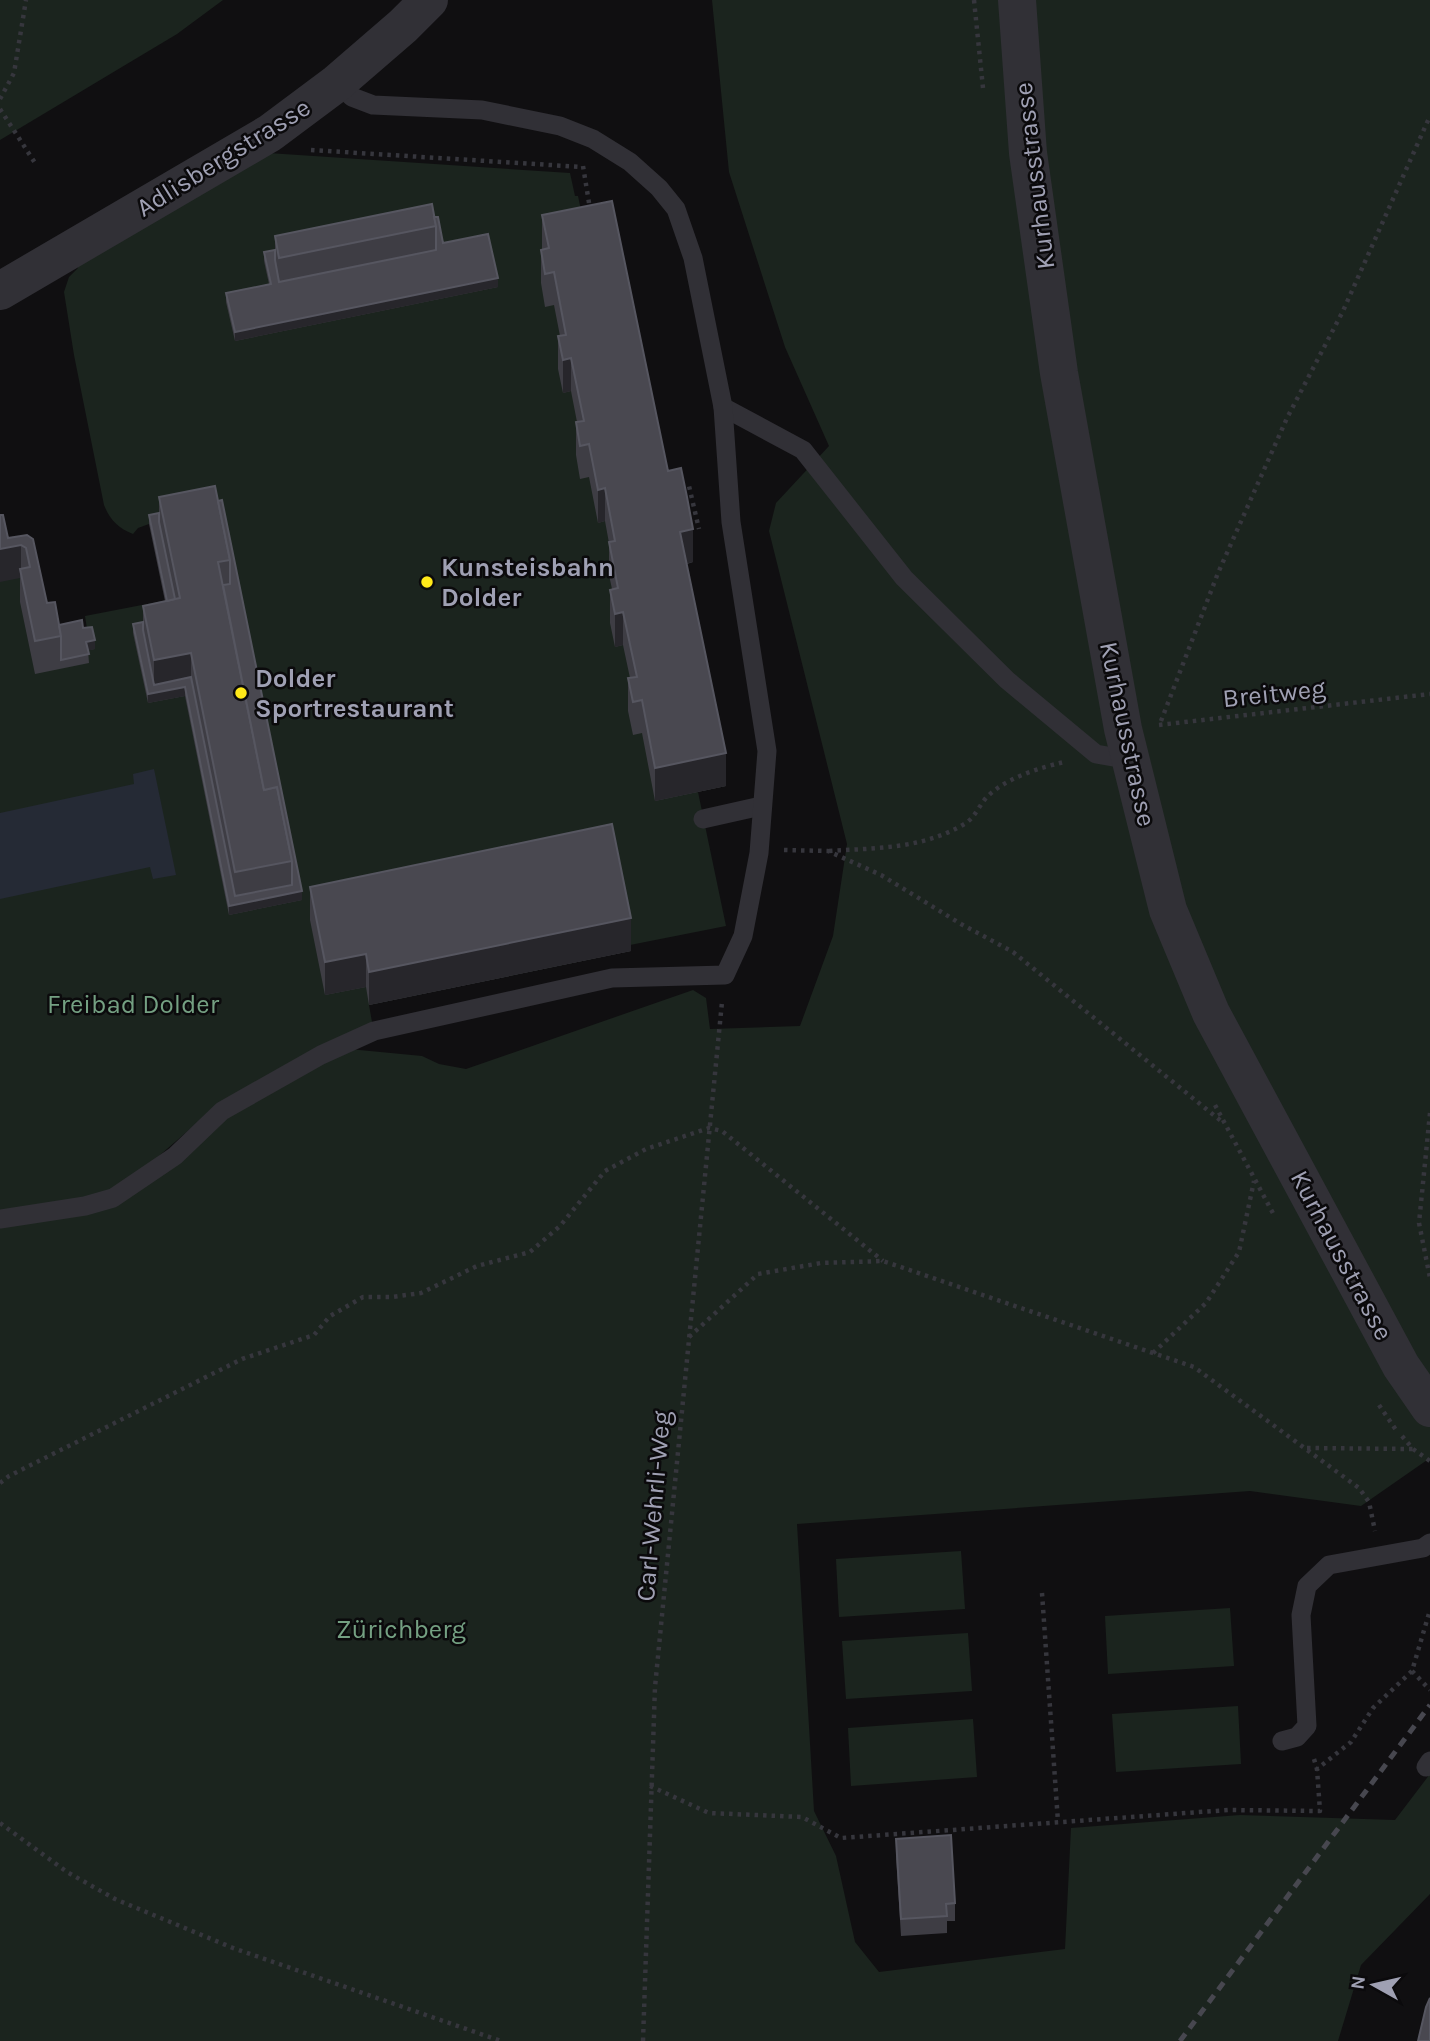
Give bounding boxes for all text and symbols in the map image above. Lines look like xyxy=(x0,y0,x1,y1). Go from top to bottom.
street label: Kurhausstrasse xyxy=(1008,81,1061,271)
street label: Adlisbergstrasse xyxy=(131,91,316,223)
place label: Kunsteisbahn Dolder xyxy=(441,552,614,613)
marker: Kunsteisbahn Dolder xyxy=(419,574,435,590)
street label: Kurhausstrasse xyxy=(1093,639,1162,829)
place label: Dolder Sportrestaurant xyxy=(255,663,454,724)
street label: Breitweg xyxy=(1221,673,1327,714)
marker: Dolder Sportrestaurant xyxy=(233,685,249,701)
park label: Freibad Dolder xyxy=(47,989,220,1020)
street label: Kurhausstrasse xyxy=(1284,1165,1399,1346)
street label: Carl-Wehrli-Weg xyxy=(630,1409,677,1603)
park label: Zürichberg xyxy=(336,1614,466,1645)
north arrow xyxy=(1339,1950,1409,2020)
text: N xyxy=(1346,1974,1370,1991)

